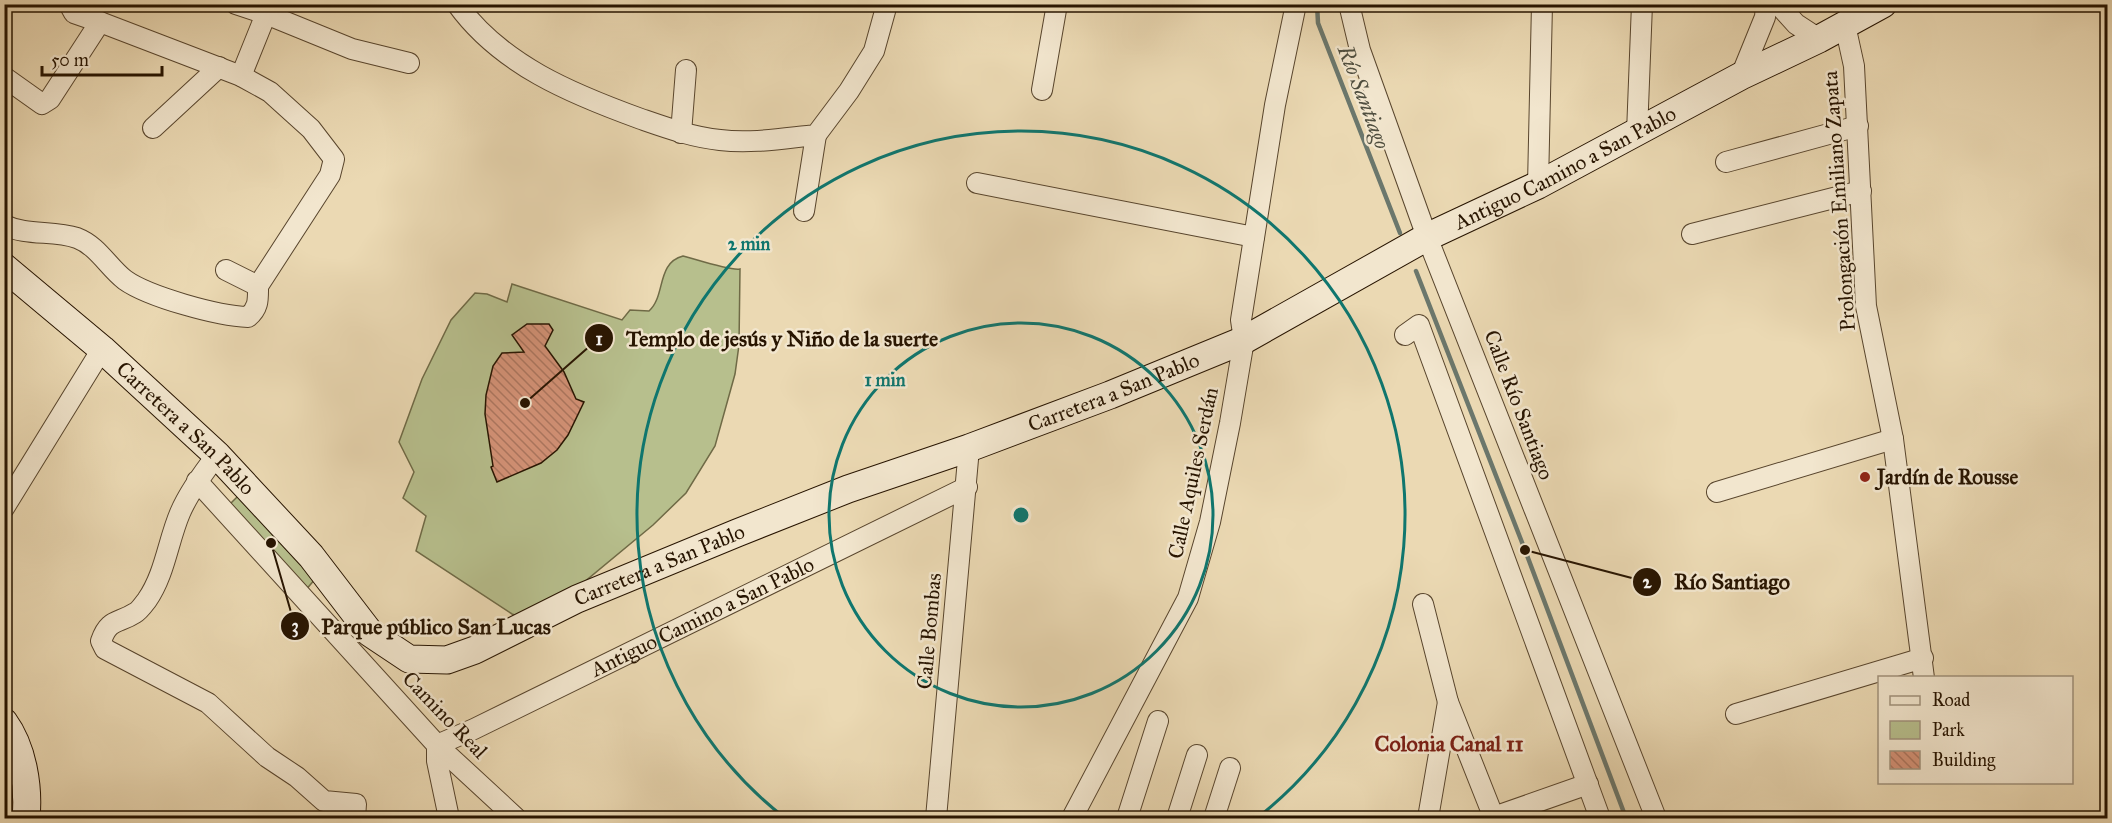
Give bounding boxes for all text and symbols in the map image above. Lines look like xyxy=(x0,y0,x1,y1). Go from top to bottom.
scale bar xyxy=(42,39,162,77)
water label: Río Santiago xyxy=(1332,40,1396,153)
text: 50 m xyxy=(51,49,89,71)
street label: Prolongación Emiliano Zapata xyxy=(1817,70,1861,332)
street label: Antiguo Camino a San Pablo xyxy=(1449,100,1681,236)
text: 2 min xyxy=(728,233,771,255)
callout: Templo de jesús y Niño de la suerte xyxy=(584,318,950,358)
text: Templo de jesús y Niño de la suerte xyxy=(625,325,938,352)
street label: Calle Río Santiago xyxy=(1479,326,1560,484)
text: 1 xyxy=(595,328,603,350)
street label: Carretera a San Pablo xyxy=(1024,347,1203,438)
street label: Carretera a San Pablo xyxy=(111,356,261,501)
text: 1 min xyxy=(865,369,906,391)
street label: Calle Aquiles Serdán xyxy=(1162,385,1224,561)
place label: Jardín de Rousse xyxy=(1874,464,2018,491)
marker: Jardín de Rousse xyxy=(1858,470,1872,484)
centre of rings xyxy=(1011,505,1031,525)
street label: Carretera a San Pablo xyxy=(570,518,749,612)
street label: Antiguo Camino a San Pablo xyxy=(586,551,819,683)
callout: Río Santiago xyxy=(1632,562,1802,602)
text: Río Santiago xyxy=(1674,568,1790,595)
text: 2 xyxy=(1643,571,1653,593)
street label: Calle Bombas xyxy=(911,572,947,690)
callout: Parque público San Lucas xyxy=(280,606,563,646)
text: Parque público San Lucas xyxy=(321,613,551,640)
text: 3 xyxy=(291,615,299,638)
street label: Camino Real xyxy=(397,666,493,764)
legend xyxy=(1878,676,2073,784)
text: Road xyxy=(1932,689,1970,711)
text: Park xyxy=(1932,719,1965,741)
district label: Colonia Canal 11 xyxy=(1375,730,1524,757)
text: Building xyxy=(1932,749,1996,772)

